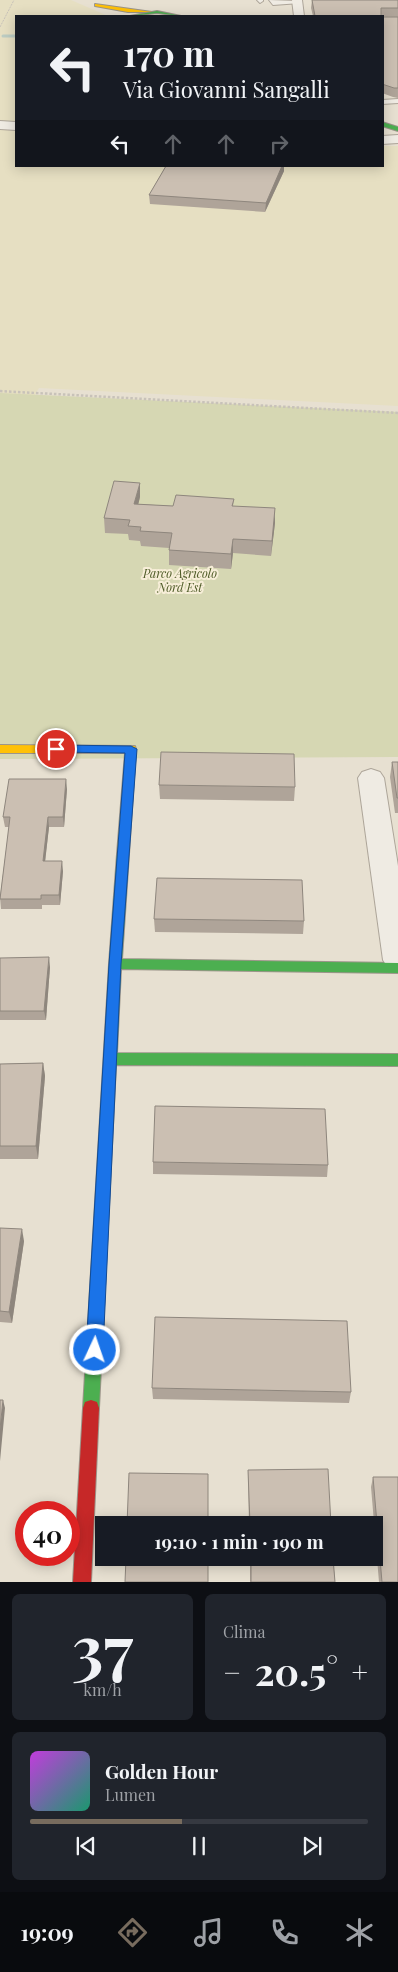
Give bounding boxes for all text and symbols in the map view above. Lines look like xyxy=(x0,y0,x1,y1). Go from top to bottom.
text: 170 m xyxy=(123,29,215,76)
icon: left xyxy=(40,35,105,100)
text: Via Giovanni Sangalli xyxy=(123,74,330,104)
icon: left xyxy=(106,130,134,158)
icon: ahead xyxy=(159,130,187,158)
icon: ahead xyxy=(212,130,240,158)
icon: right xyxy=(265,130,293,158)
park label: Parco Agricolo Nord Est xyxy=(142,565,217,595)
pin xyxy=(35,728,77,770)
icon: arrive xyxy=(42,735,70,763)
position arrow xyxy=(68,1323,120,1375)
speed limit sign: 40 xyxy=(15,1501,80,1566)
text: 19:10 · 1 min · 190 m xyxy=(154,1528,324,1554)
text: 37 xyxy=(72,1603,133,1689)
text: Clima xyxy=(223,1621,265,1642)
text: 20.5° xyxy=(255,1645,338,1696)
text: − xyxy=(223,1653,241,1690)
text: + xyxy=(352,1653,368,1690)
text: km/h xyxy=(83,1679,122,1700)
text: Golden Hour xyxy=(105,1758,218,1784)
text: Lumen xyxy=(105,1784,156,1805)
icon: previous xyxy=(72,1832,100,1860)
icon: pause xyxy=(185,1832,213,1860)
icon: next xyxy=(298,1832,326,1860)
icon: directions xyxy=(115,1915,150,1950)
icon: music xyxy=(191,1915,226,1950)
icon: phone xyxy=(267,1915,302,1950)
icon: climate xyxy=(342,1915,377,1950)
text: 19:09 xyxy=(20,1917,74,1947)

